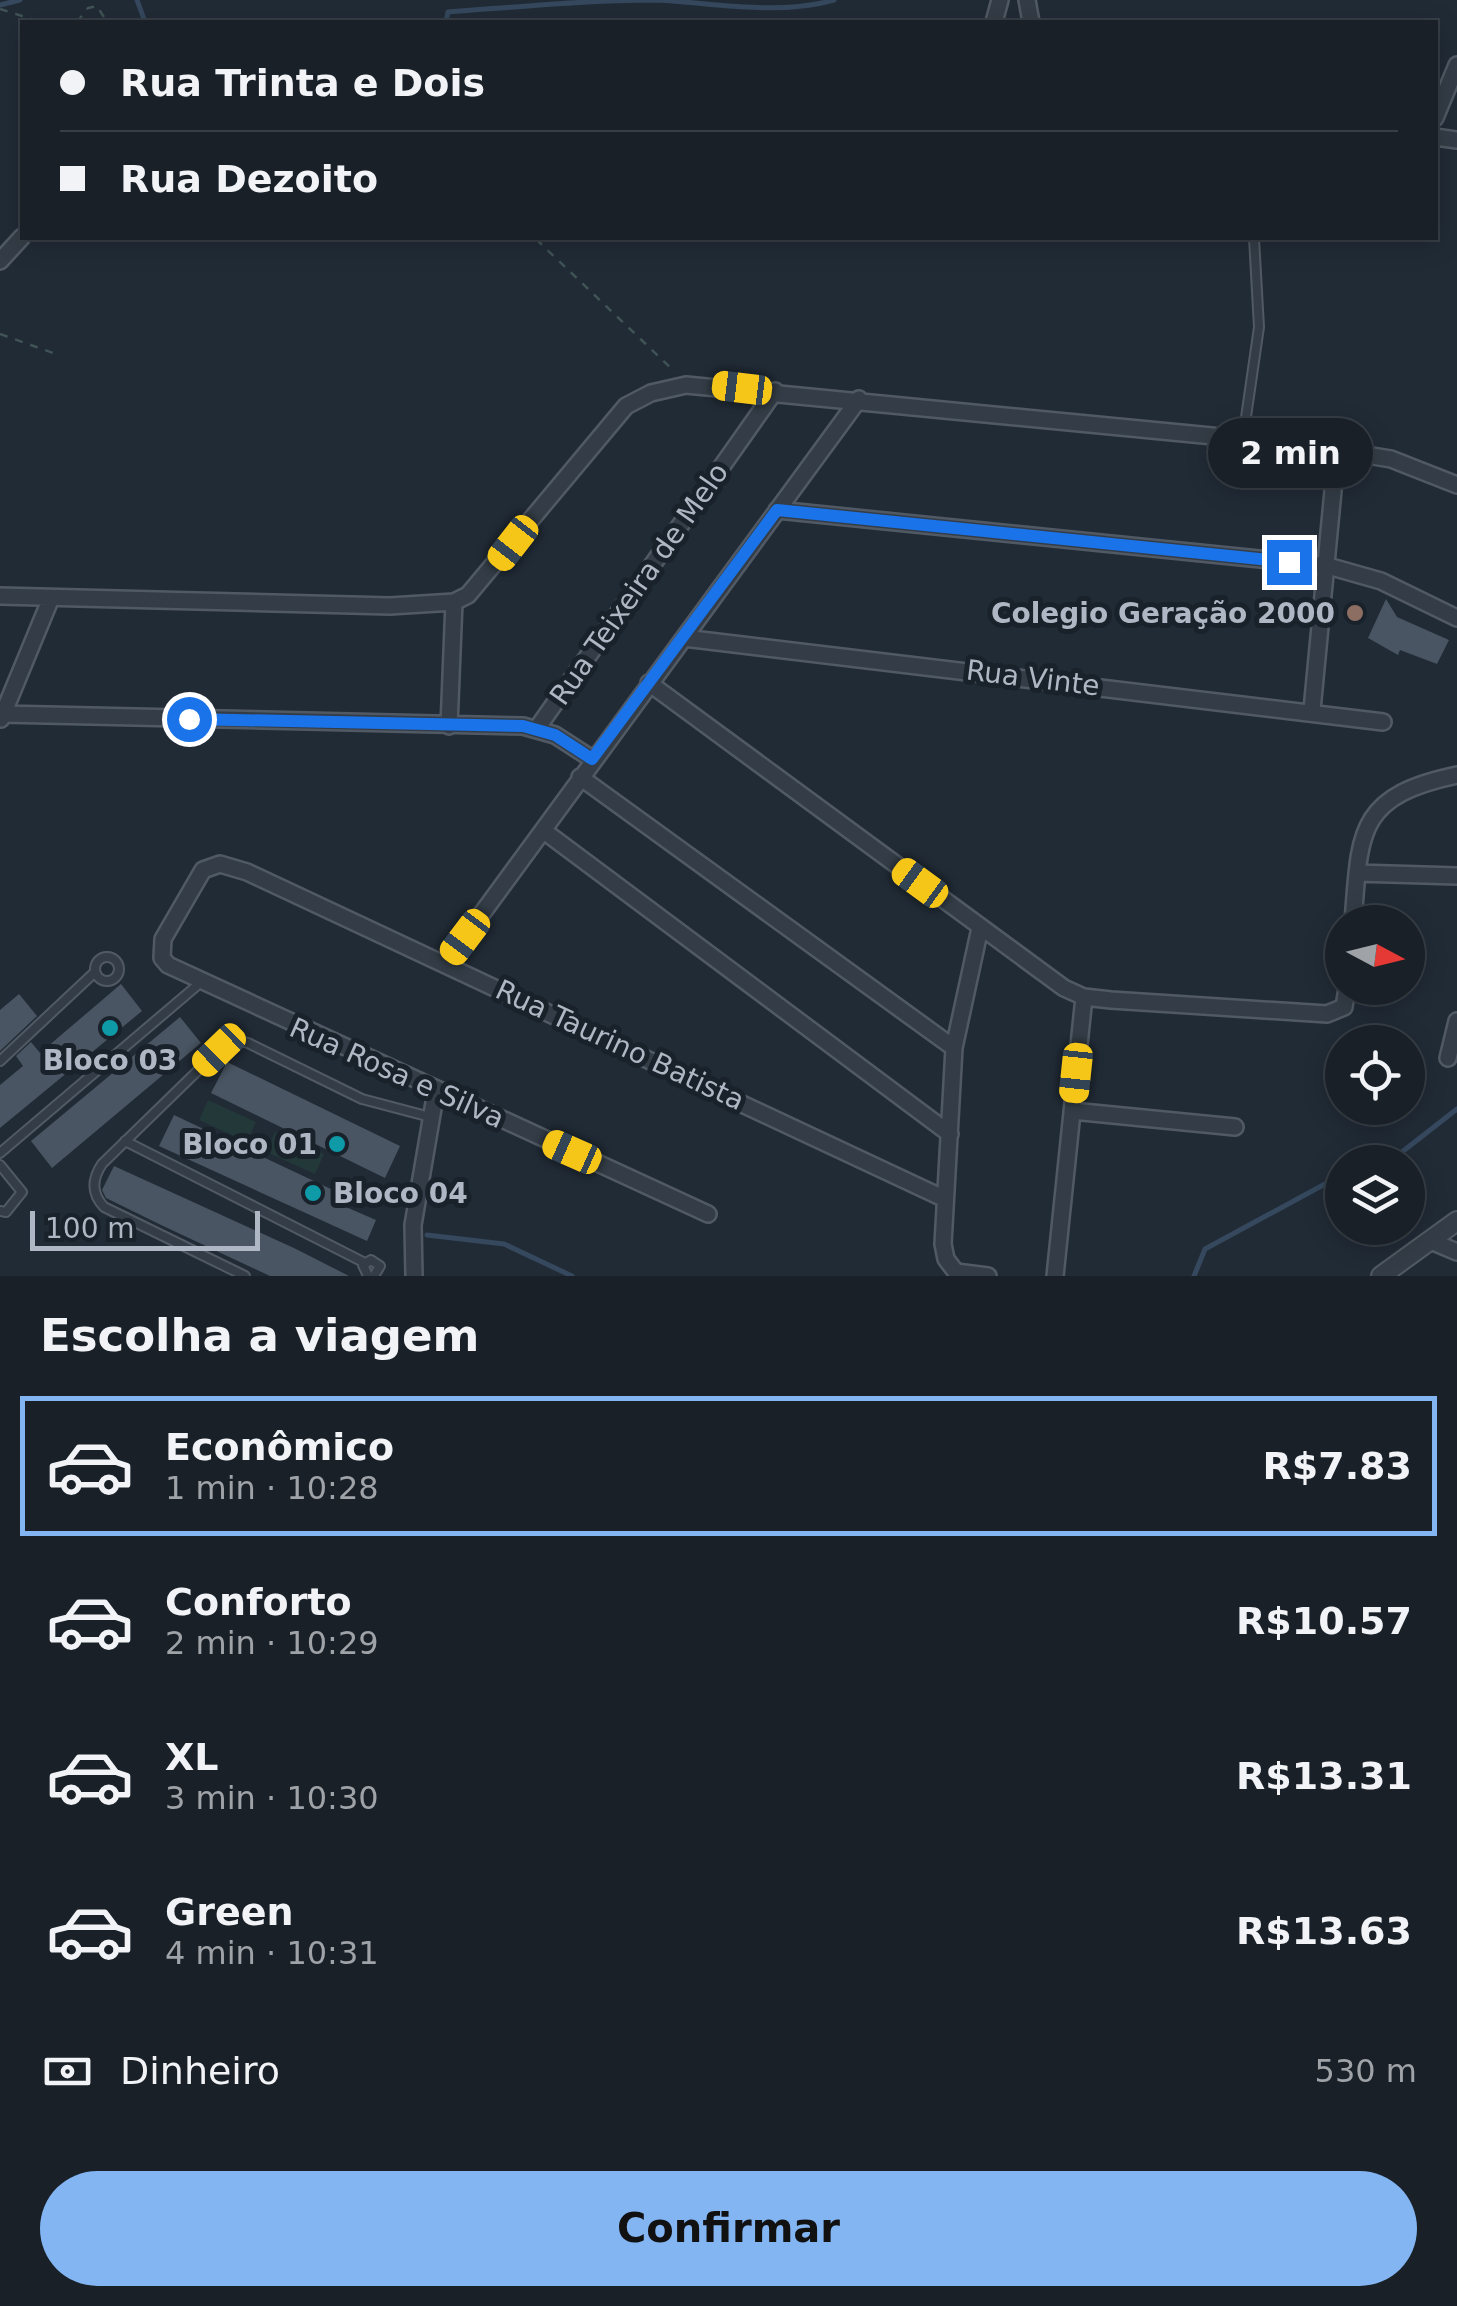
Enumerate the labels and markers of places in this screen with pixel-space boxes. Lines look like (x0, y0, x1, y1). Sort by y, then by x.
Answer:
place label: Colegio Geração 2000 (991, 597, 1335, 630)
marker: Colegio Geração 2000 (1344, 602, 1366, 624)
marker: Bloco 03 (99, 1017, 121, 1039)
place label: Bloco 03 (43, 1044, 177, 1077)
place label: Bloco 01 (182, 1128, 317, 1161)
marker: Bloco 01 (326, 1133, 348, 1155)
place label: Bloco 04 (333, 1177, 468, 1210)
marker: Bloco 04 (302, 1182, 324, 1204)

